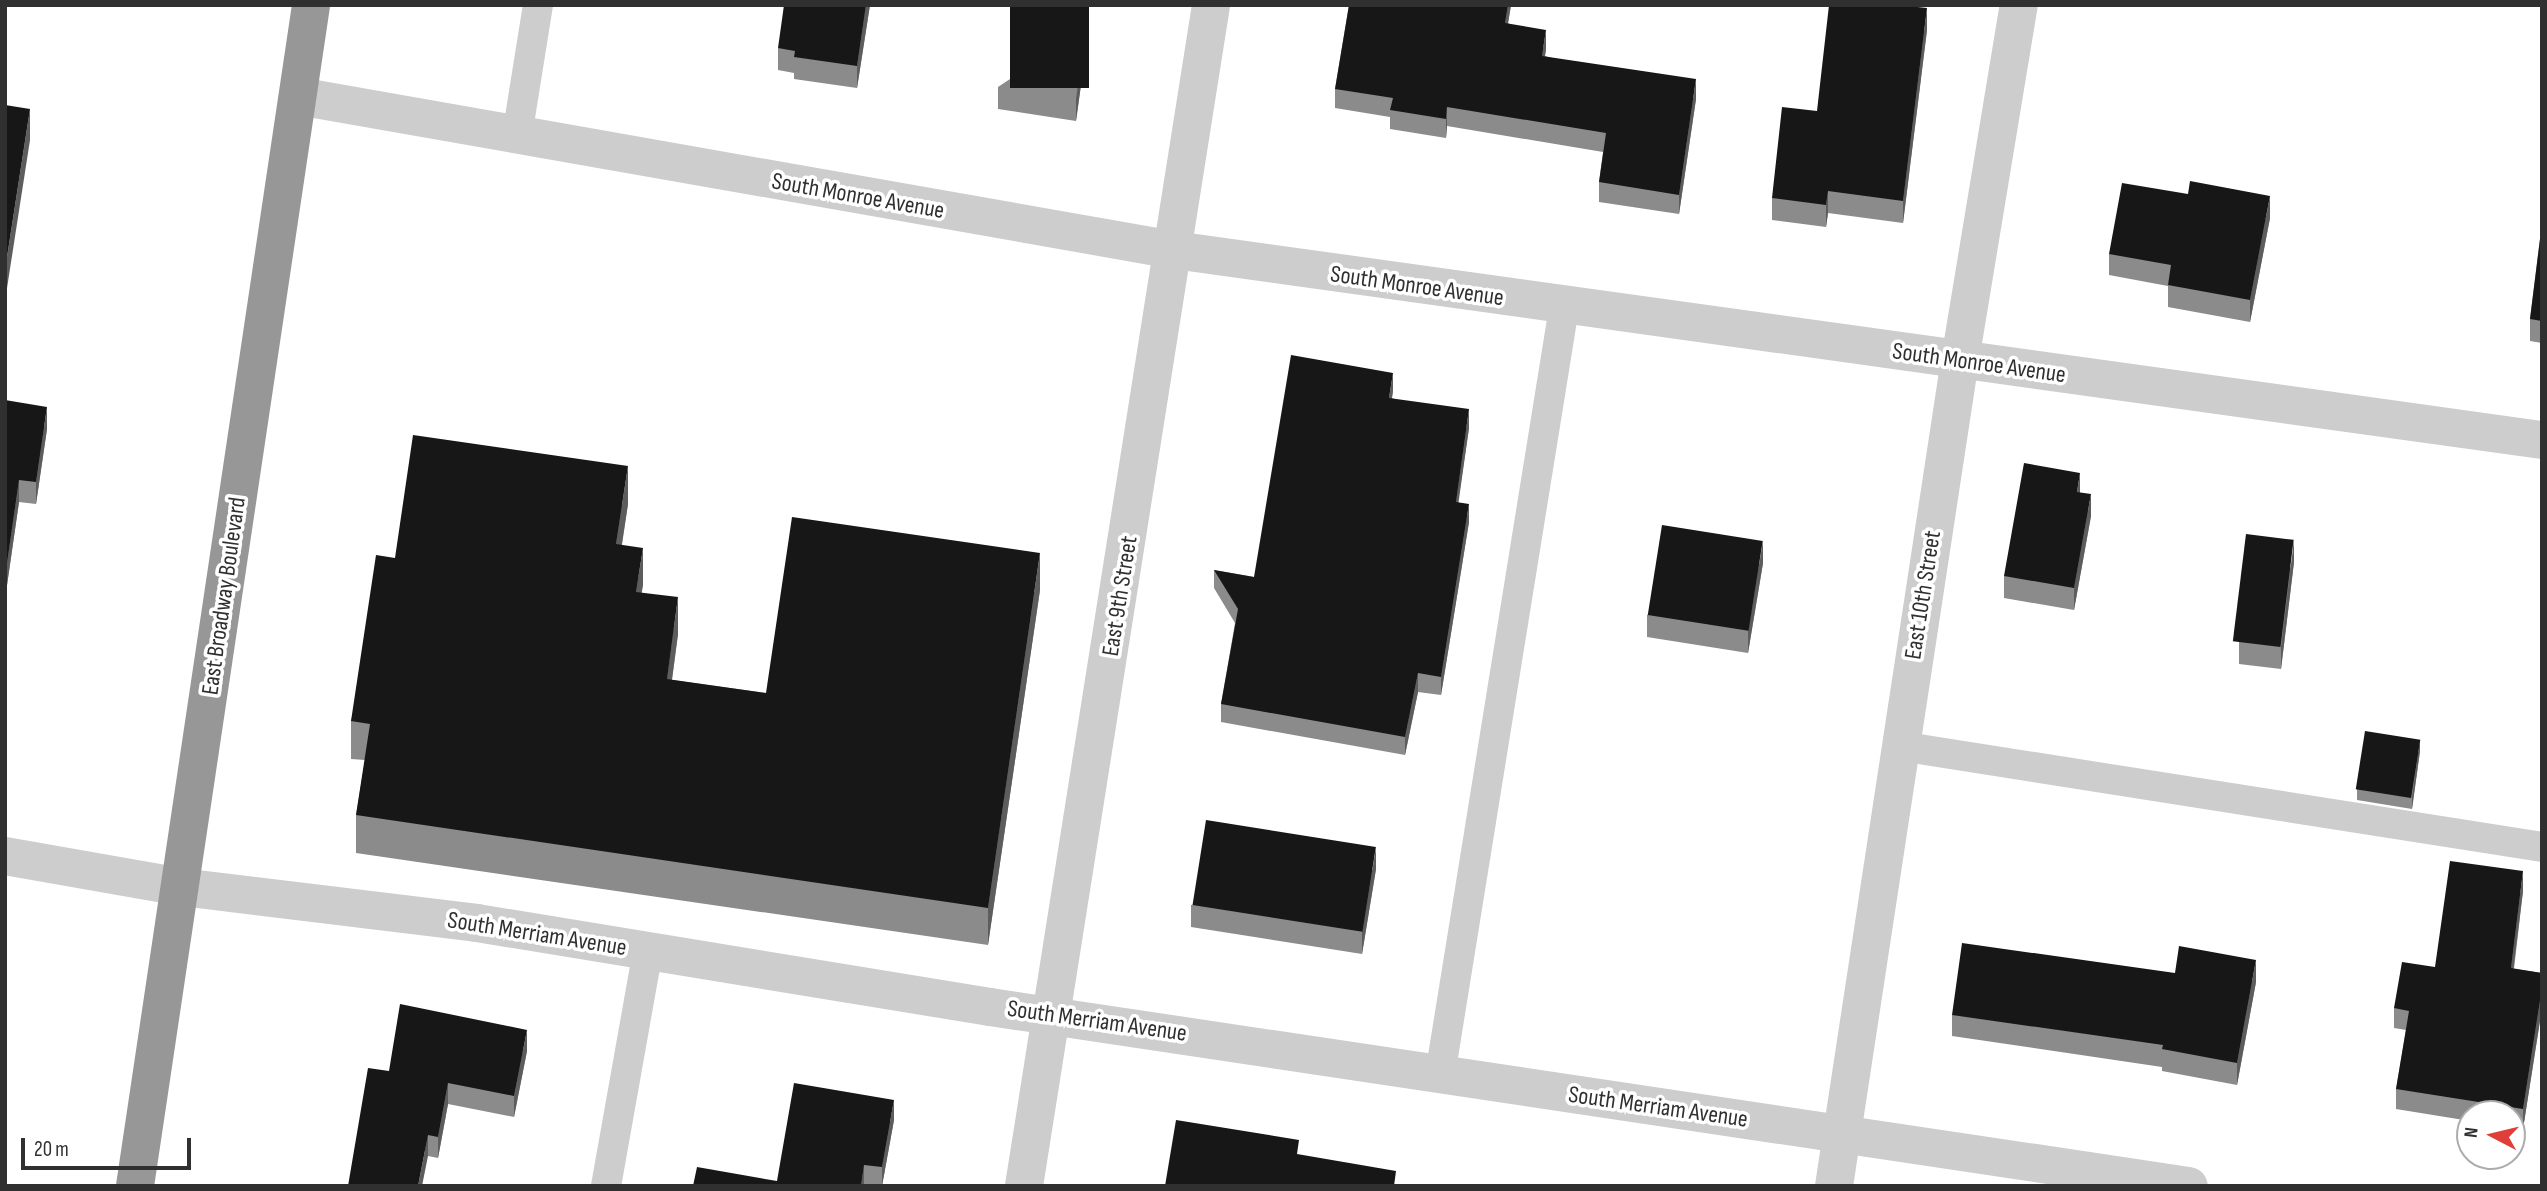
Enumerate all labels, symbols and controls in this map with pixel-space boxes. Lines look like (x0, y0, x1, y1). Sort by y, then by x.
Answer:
street label: South Monroe Avenue (769, 167, 947, 225)
street label: South Monroe Avenue (1328, 260, 1506, 312)
street label: South Monroe Avenue (1890, 337, 2068, 389)
street label: East Broadway Boulevard (196, 495, 252, 697)
street label: East 10th Street (1899, 529, 1947, 661)
street label: East 9th Street (1096, 534, 1144, 658)
street label: South Merriam Avenue (445, 906, 629, 962)
street label: South Merriam Avenue (1005, 994, 1189, 1048)
street label: South Merriam Avenue (1566, 1080, 1750, 1134)
north arrow (2456, 1100, 2526, 1170)
scale bar (24, 1124, 194, 1168)
text: N (2460, 1126, 2484, 1139)
text: 20 m (34, 1137, 69, 1162)

